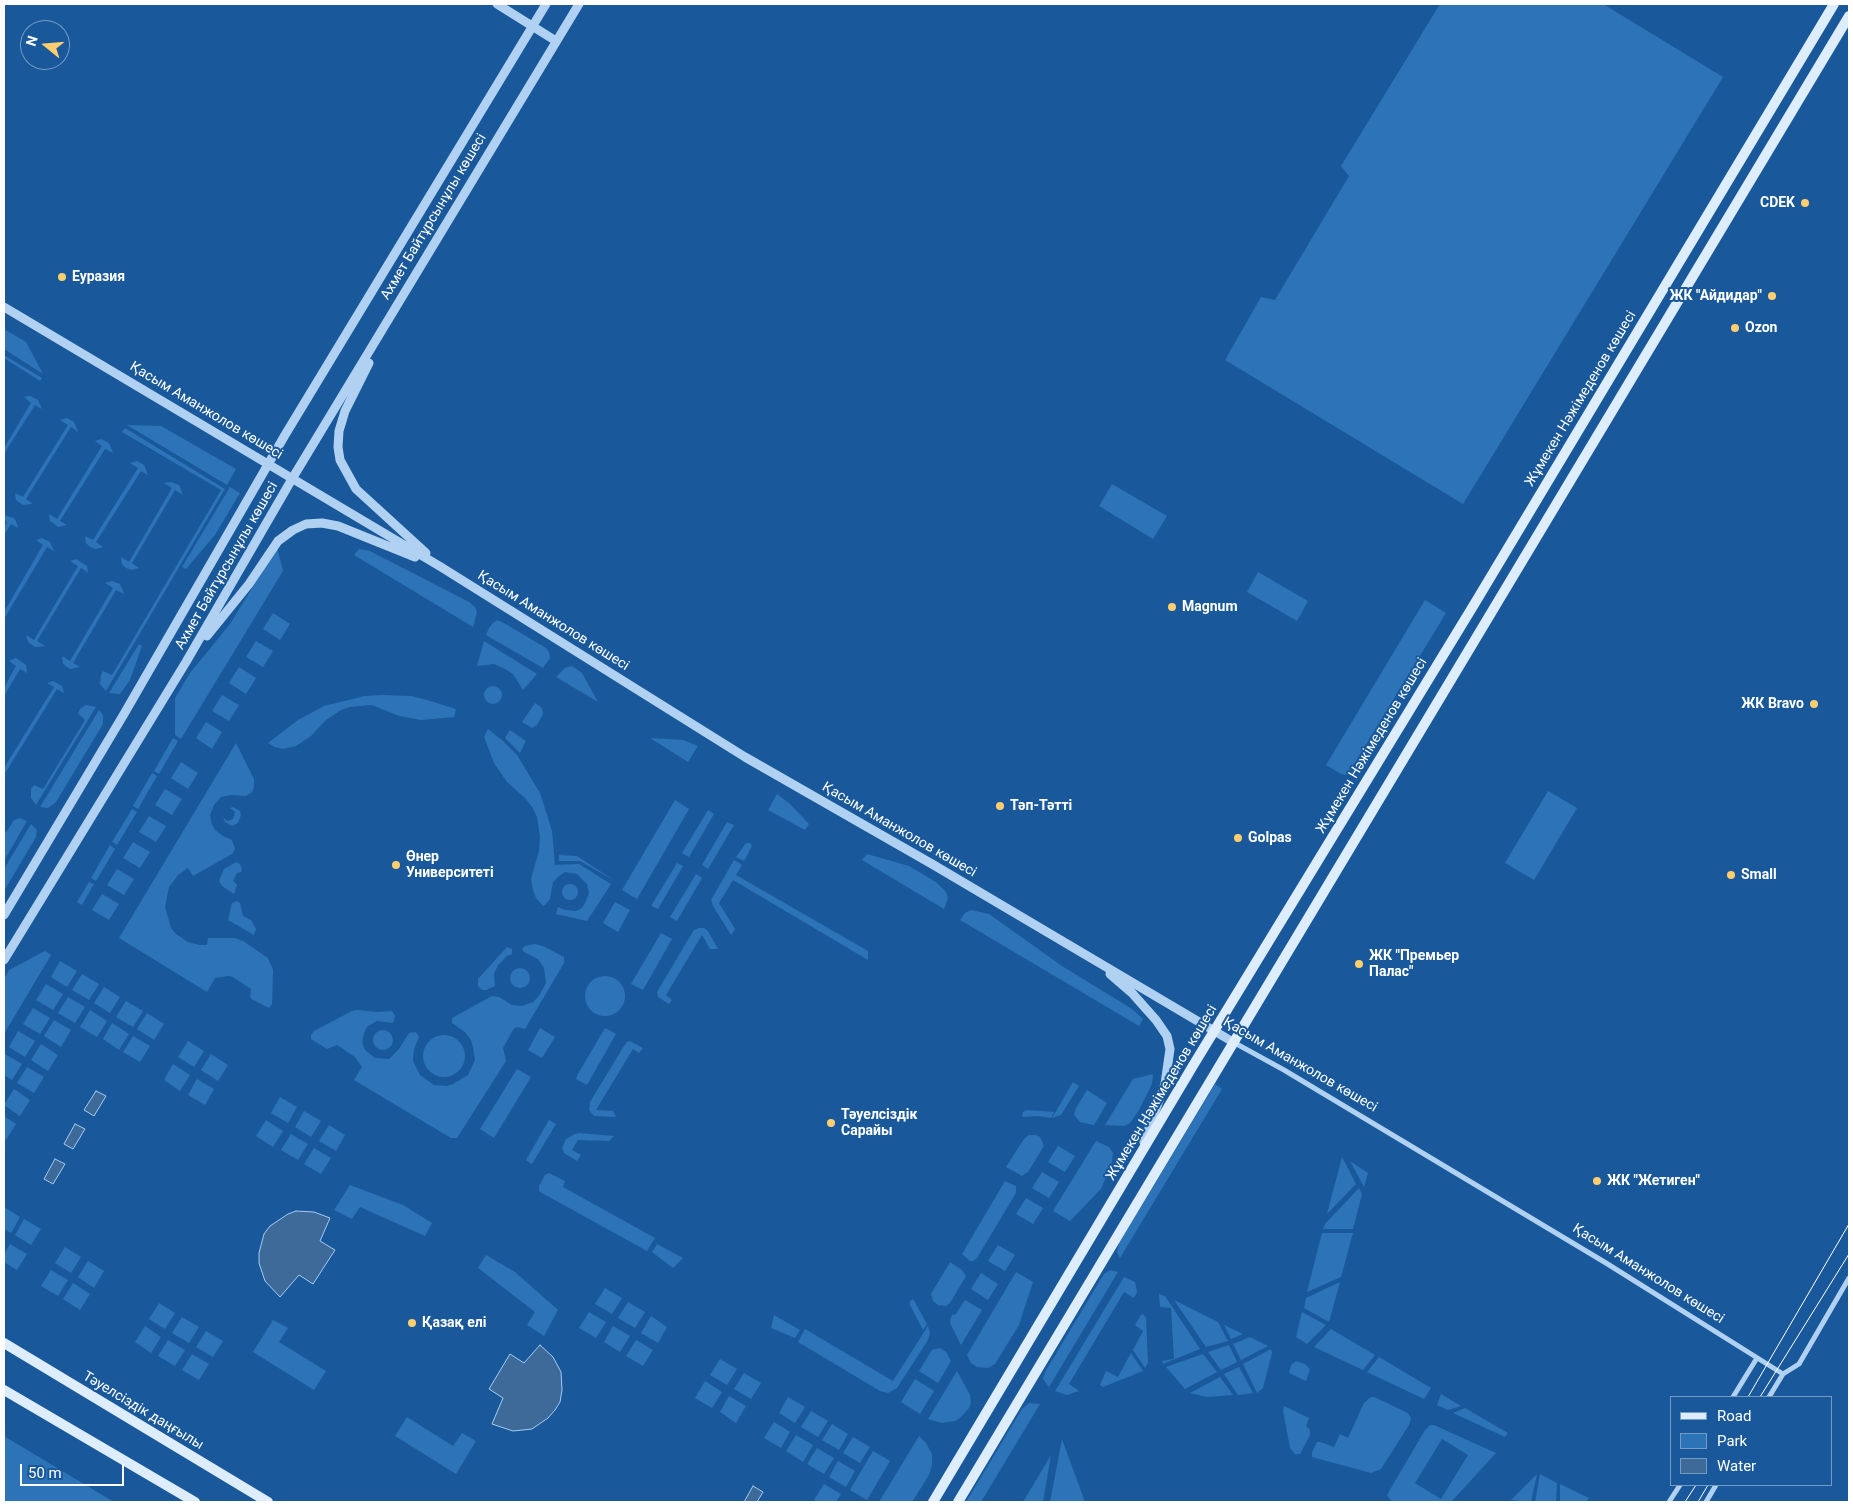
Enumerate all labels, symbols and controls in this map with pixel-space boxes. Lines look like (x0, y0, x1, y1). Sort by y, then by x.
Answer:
north arrow (20, 20, 70, 70)
text: N (23, 34, 41, 48)
street label: Ахмет Байтұрсынұлы көшесі (378, 131, 490, 303)
place label: CDEK (1760, 195, 1795, 211)
marker: CDEK (1799, 197, 1811, 209)
place label: Еуразия (72, 269, 125, 285)
marker: Еуразия (56, 271, 68, 283)
place label: ЖК "Айдидар" (1670, 288, 1762, 304)
marker: ЖК "Айдидар" (1766, 290, 1778, 302)
street label: Жұмекен Нәжімеденов көшесі (1522, 308, 1640, 490)
place label: Ozon (1745, 320, 1777, 336)
marker: Ozon (1729, 322, 1741, 334)
street label: Қасым Аманжолов көшесі (126, 359, 286, 463)
street label: Ахмет Байтұрсынұлы көшесі (172, 479, 282, 653)
street label: Қасым Аманжолов көшесі (474, 567, 632, 675)
place label: Magnum (1182, 599, 1238, 615)
marker: Magnum (1166, 601, 1178, 613)
street label: Жұмекен Нәжімеденов көшесі (1313, 655, 1431, 837)
place label: ЖК Bravo (1741, 696, 1804, 712)
marker: ЖК Bravo (1808, 698, 1820, 710)
street label: Қасым Аманжолов көшесі (819, 779, 979, 881)
place label: Тәп-Тәтті (1010, 798, 1072, 814)
marker: Тәп-Тәтті (994, 800, 1006, 812)
place label: Golpas (1248, 830, 1292, 846)
marker: Golpas (1232, 832, 1244, 844)
place label: Өнер Университеті (406, 849, 494, 882)
marker: Өнер Университеті (390, 859, 402, 871)
place label: Small (1741, 867, 1777, 883)
marker: Small (1725, 869, 1737, 881)
place label: ЖК "Премьер Палас" (1369, 948, 1459, 980)
marker: ЖК "Премьер Палас" (1353, 958, 1365, 970)
street label: Жұмекен Нәжімеденов көшесі (1103, 1002, 1221, 1184)
street label: Қасым Аманжолов көшесі (1220, 1014, 1380, 1116)
place label: Тәуелсіздік Сарайы (841, 1107, 917, 1140)
marker: Тәуелсіздік Сарайы (825, 1117, 837, 1129)
place label: ЖК "Жетиген" (1607, 1173, 1700, 1189)
marker: ЖК "Жетиген" (1591, 1175, 1603, 1187)
street label: Қасым Аманжолов көшесі (1569, 1220, 1727, 1328)
place label: Қазақ елі (422, 1315, 486, 1331)
marker: Қазақ елі (406, 1317, 418, 1329)
street label: Тәуелсіздік даңғылы (80, 1368, 206, 1454)
legend (1670, 1396, 1833, 1486)
text: Road (1717, 1407, 1751, 1425)
text: Park (1717, 1432, 1747, 1450)
scale bar (22, 1454, 126, 1486)
text: Water (1717, 1457, 1756, 1475)
text: 50 m (28, 1464, 62, 1482)

